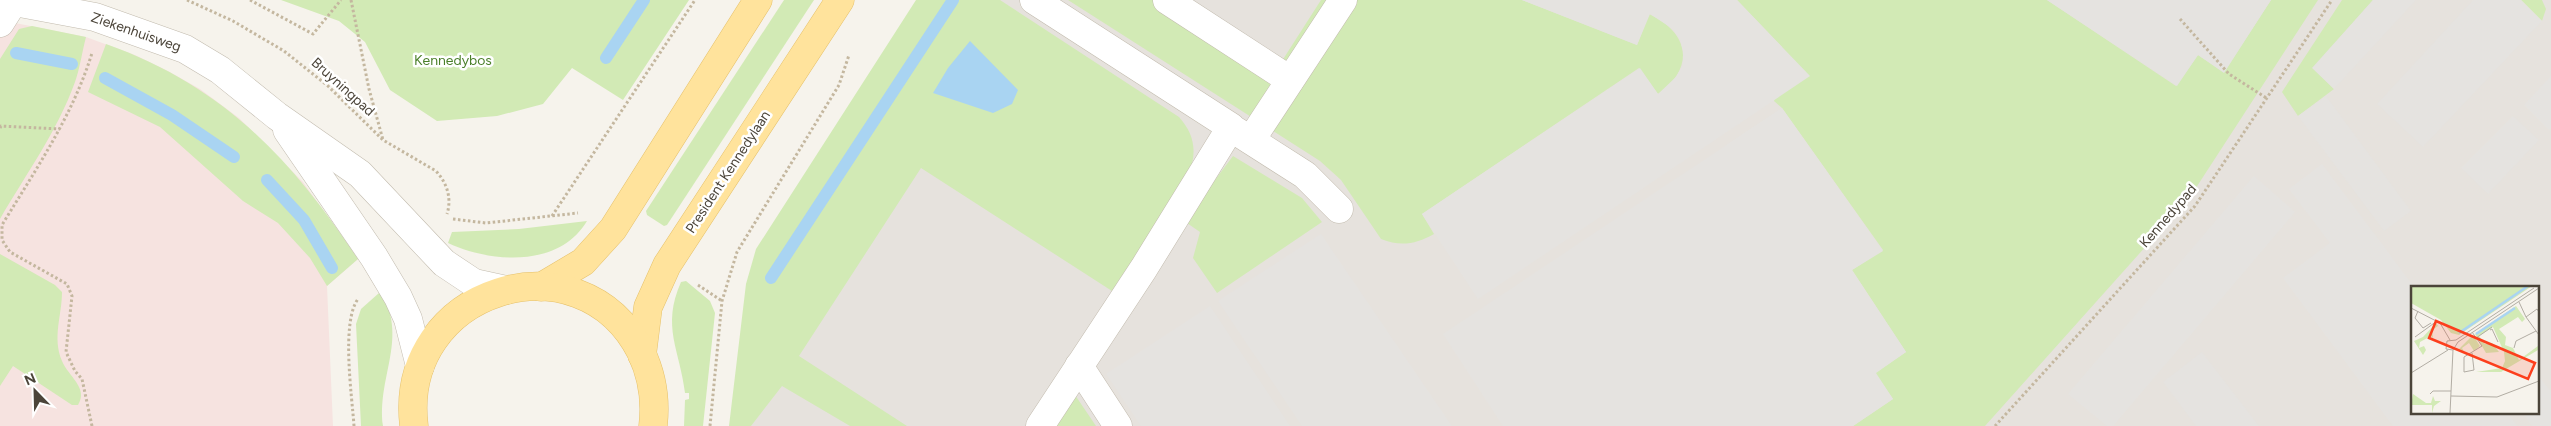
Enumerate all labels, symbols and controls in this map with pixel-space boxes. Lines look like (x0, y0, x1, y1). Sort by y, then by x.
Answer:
street label: Ziekenhuisweg (89, 9, 183, 55)
park label: Kennedybos (414, 52, 492, 69)
street label: Bruyningpad (308, 54, 378, 120)
street label: President Kennedylaan (682, 107, 774, 236)
street label: Kennedypad (2136, 181, 2200, 251)
inset map (2411, 286, 2538, 414)
north arrow (10, 366, 60, 416)
text: N (22, 370, 38, 389)

